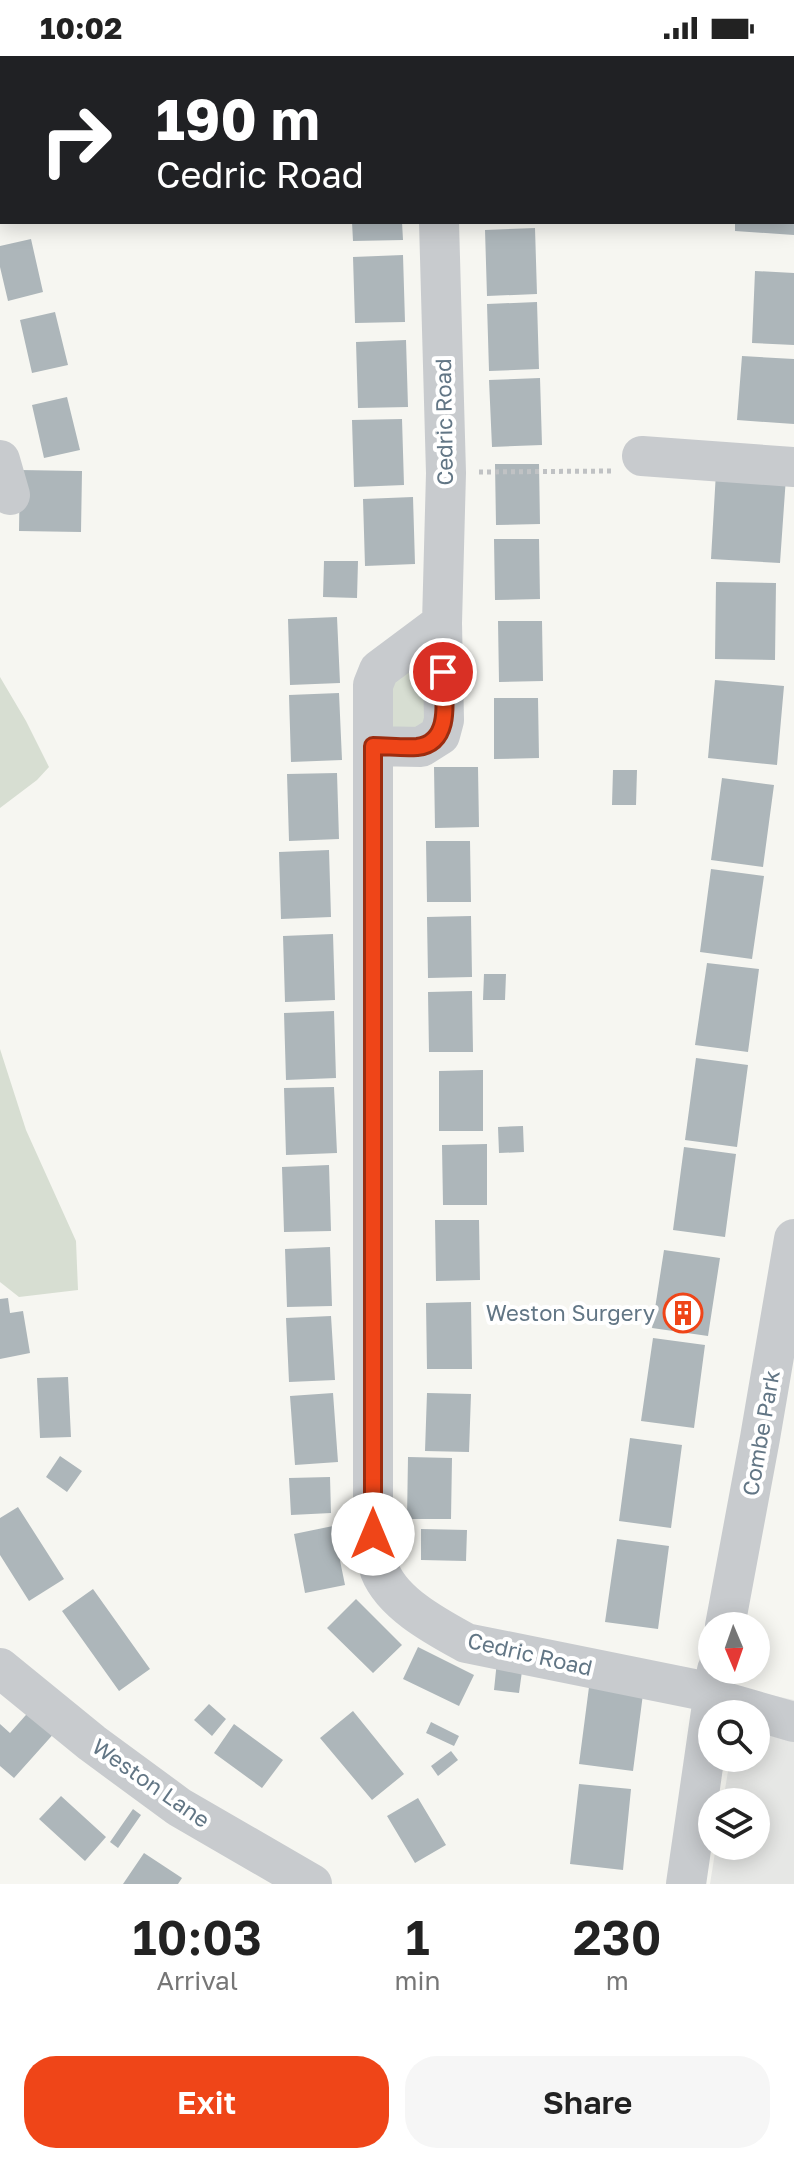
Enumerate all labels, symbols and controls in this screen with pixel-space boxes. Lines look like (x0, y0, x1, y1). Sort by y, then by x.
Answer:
text: 10:02 (40, 10, 122, 46)
text: 190 m (156, 85, 320, 152)
icon: right (24, 88, 128, 192)
text: Cedric Road (156, 153, 364, 196)
street label: Cedric Road (429, 358, 458, 486)
pin (409, 638, 477, 706)
icon: arrive (421, 650, 465, 694)
building icon: Weston Surgery (662, 1292, 704, 1334)
place label: Weston Surgery (486, 1299, 655, 1326)
street label: Combe Park (736, 1368, 785, 1498)
position arrow (331, 1492, 415, 1576)
north arrow (698, 1612, 770, 1684)
map controls (698, 1612, 770, 1860)
street label: Cedric Road (465, 1626, 595, 1681)
button: search (698, 1700, 770, 1772)
street label: Weston Lane (87, 1732, 215, 1833)
button: layers (698, 1788, 770, 1860)
text: 10:03 (133, 1908, 262, 1966)
text: 1 (405, 1908, 430, 1966)
text: 230 (573, 1908, 661, 1966)
text: Arrival (157, 1965, 238, 1996)
text: min (395, 1965, 440, 1996)
text: m (606, 1965, 629, 1996)
button: Exit (24, 2056, 389, 2148)
button: Share (405, 2056, 770, 2148)

